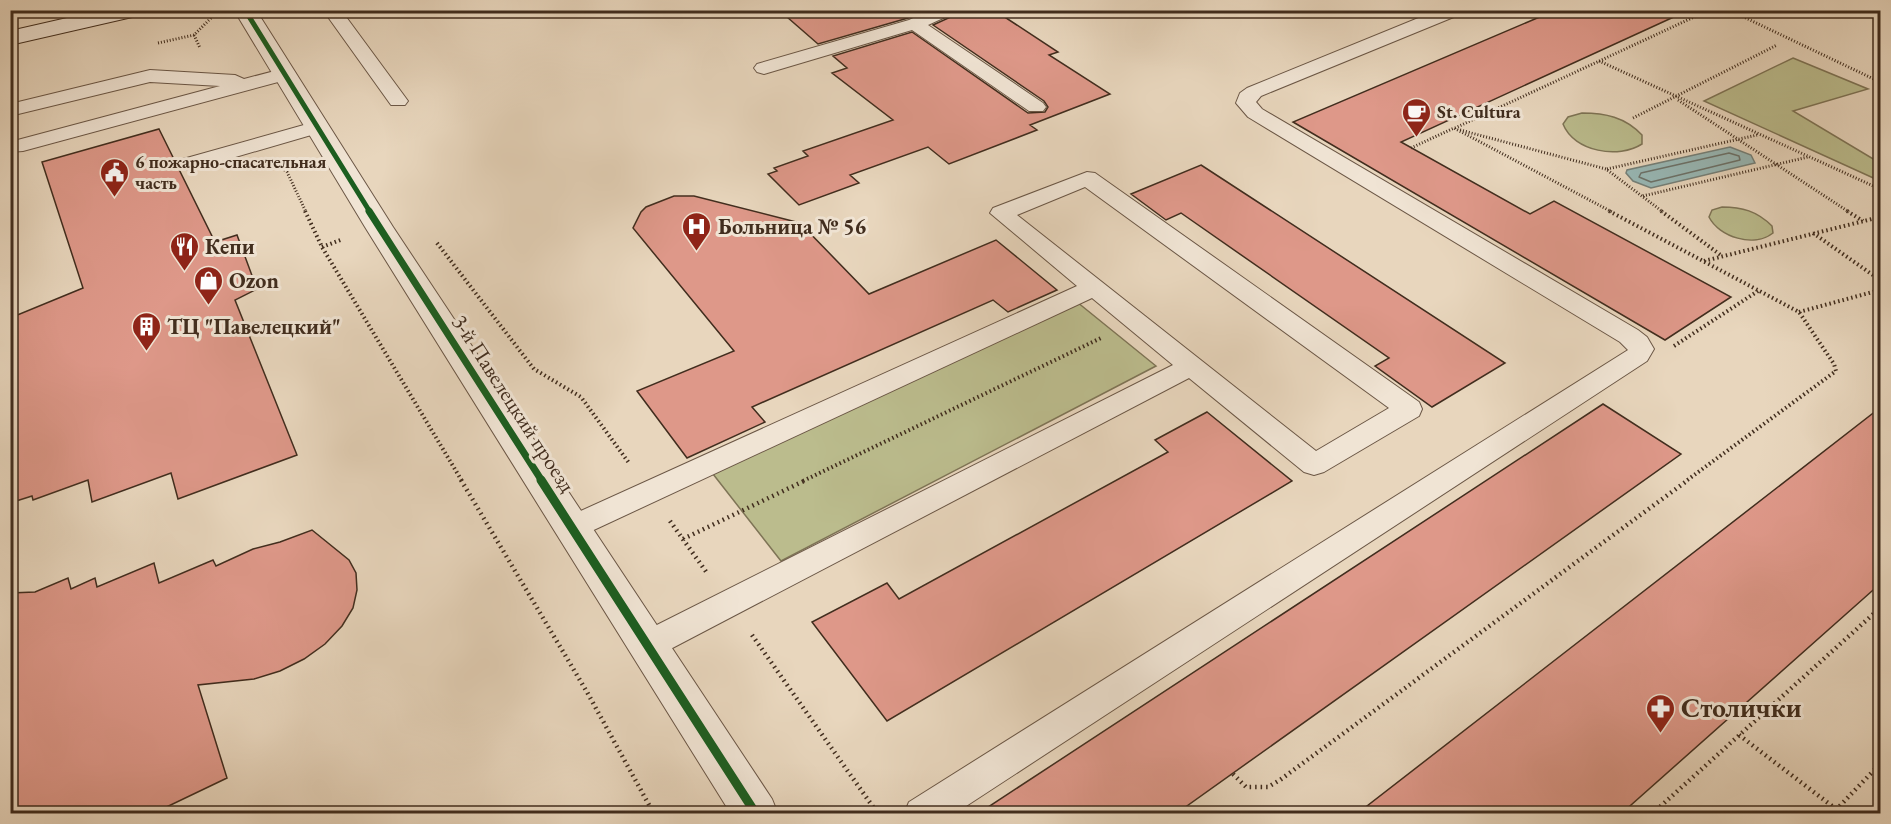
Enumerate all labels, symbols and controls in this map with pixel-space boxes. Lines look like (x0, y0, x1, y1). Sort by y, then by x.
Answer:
cafe icon: St. Cultura (1400, 96, 1432, 138)
place label: St. Cultura (1437, 100, 1521, 123)
place label: 6 пожарно-спасательная часть (135, 150, 327, 194)
public building icon: 6 пожарно-спасательная часть (98, 156, 130, 198)
hospital icon: Больница № 56 (681, 210, 713, 252)
place label: Больница № 56 (718, 212, 867, 241)
restaurant icon: Кепи (168, 230, 200, 272)
place label: Кепи (205, 232, 255, 261)
shop icon: Ozon (192, 264, 224, 306)
place label: Ozon (229, 266, 279, 295)
street label: 3-й Павелецкий проезд (445, 309, 582, 498)
building icon: ТЦ "Павелецкий" (130, 310, 162, 352)
place label: ТЦ "Павелецкий" (167, 312, 341, 341)
place label: Столички (1681, 690, 1802, 725)
pharmacy icon: Столички (1644, 692, 1676, 734)

